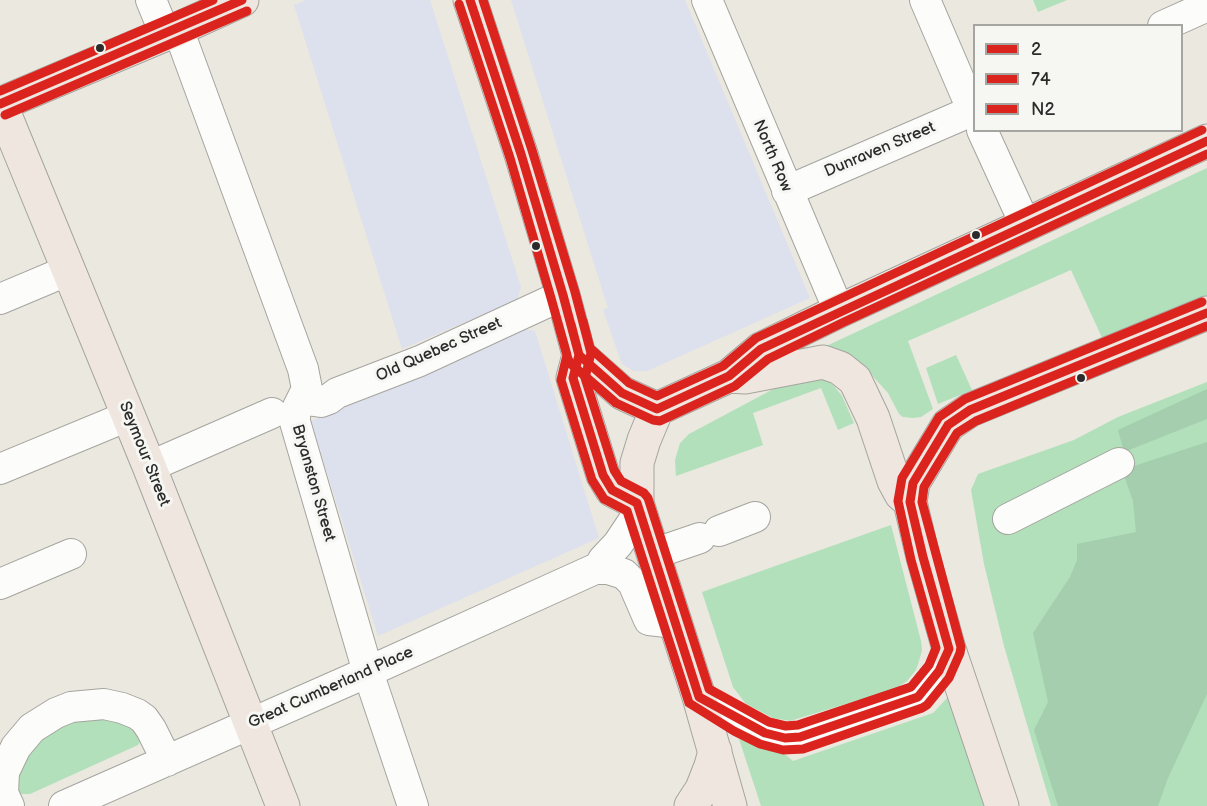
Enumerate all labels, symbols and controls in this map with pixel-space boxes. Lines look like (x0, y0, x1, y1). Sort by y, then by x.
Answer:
legend (973, 24, 1183, 132)
text: 2 (1031, 39, 1042, 60)
unlabelled marker (94, 42, 106, 54)
text: 74 (1031, 69, 1051, 90)
text: N2 (1031, 99, 1055, 120)
street label: North Row (748, 117, 796, 195)
street label: Dunraven Street (822, 118, 938, 182)
unlabelled marker (970, 229, 982, 241)
unlabelled marker (530, 240, 542, 252)
street label: Old Quebec Street (373, 314, 505, 386)
unlabelled marker (1075, 372, 1087, 384)
street label: Seymour Street (114, 399, 174, 509)
street label: Bryanston Street (287, 422, 339, 544)
street label: Great Cumberland Place (245, 643, 417, 733)

